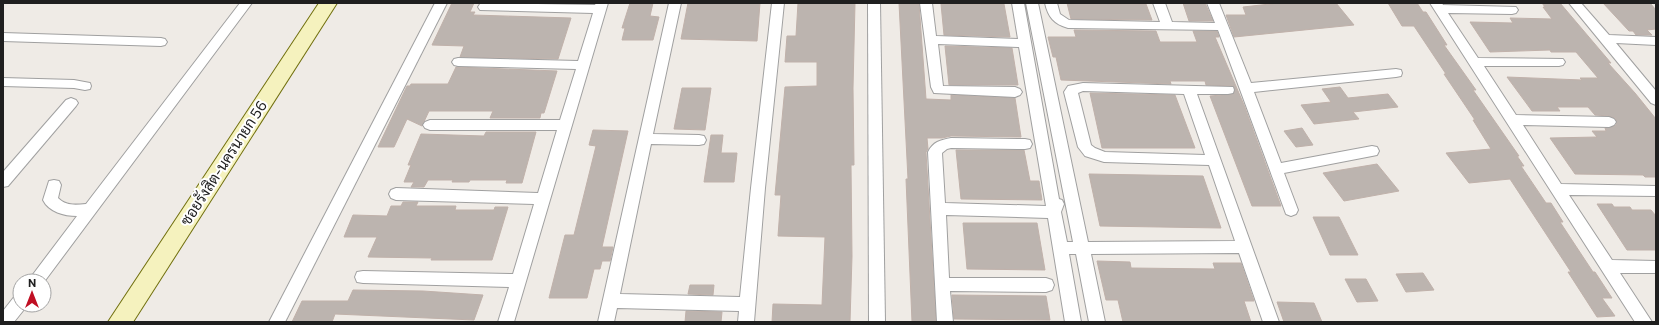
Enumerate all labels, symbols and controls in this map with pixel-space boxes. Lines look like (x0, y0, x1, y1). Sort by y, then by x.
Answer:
street label: ซอยรังสิต-นครนายก 56 (176, 97, 270, 228)
north arrow (12, 273, 52, 313)
text: N (28, 276, 36, 289)

